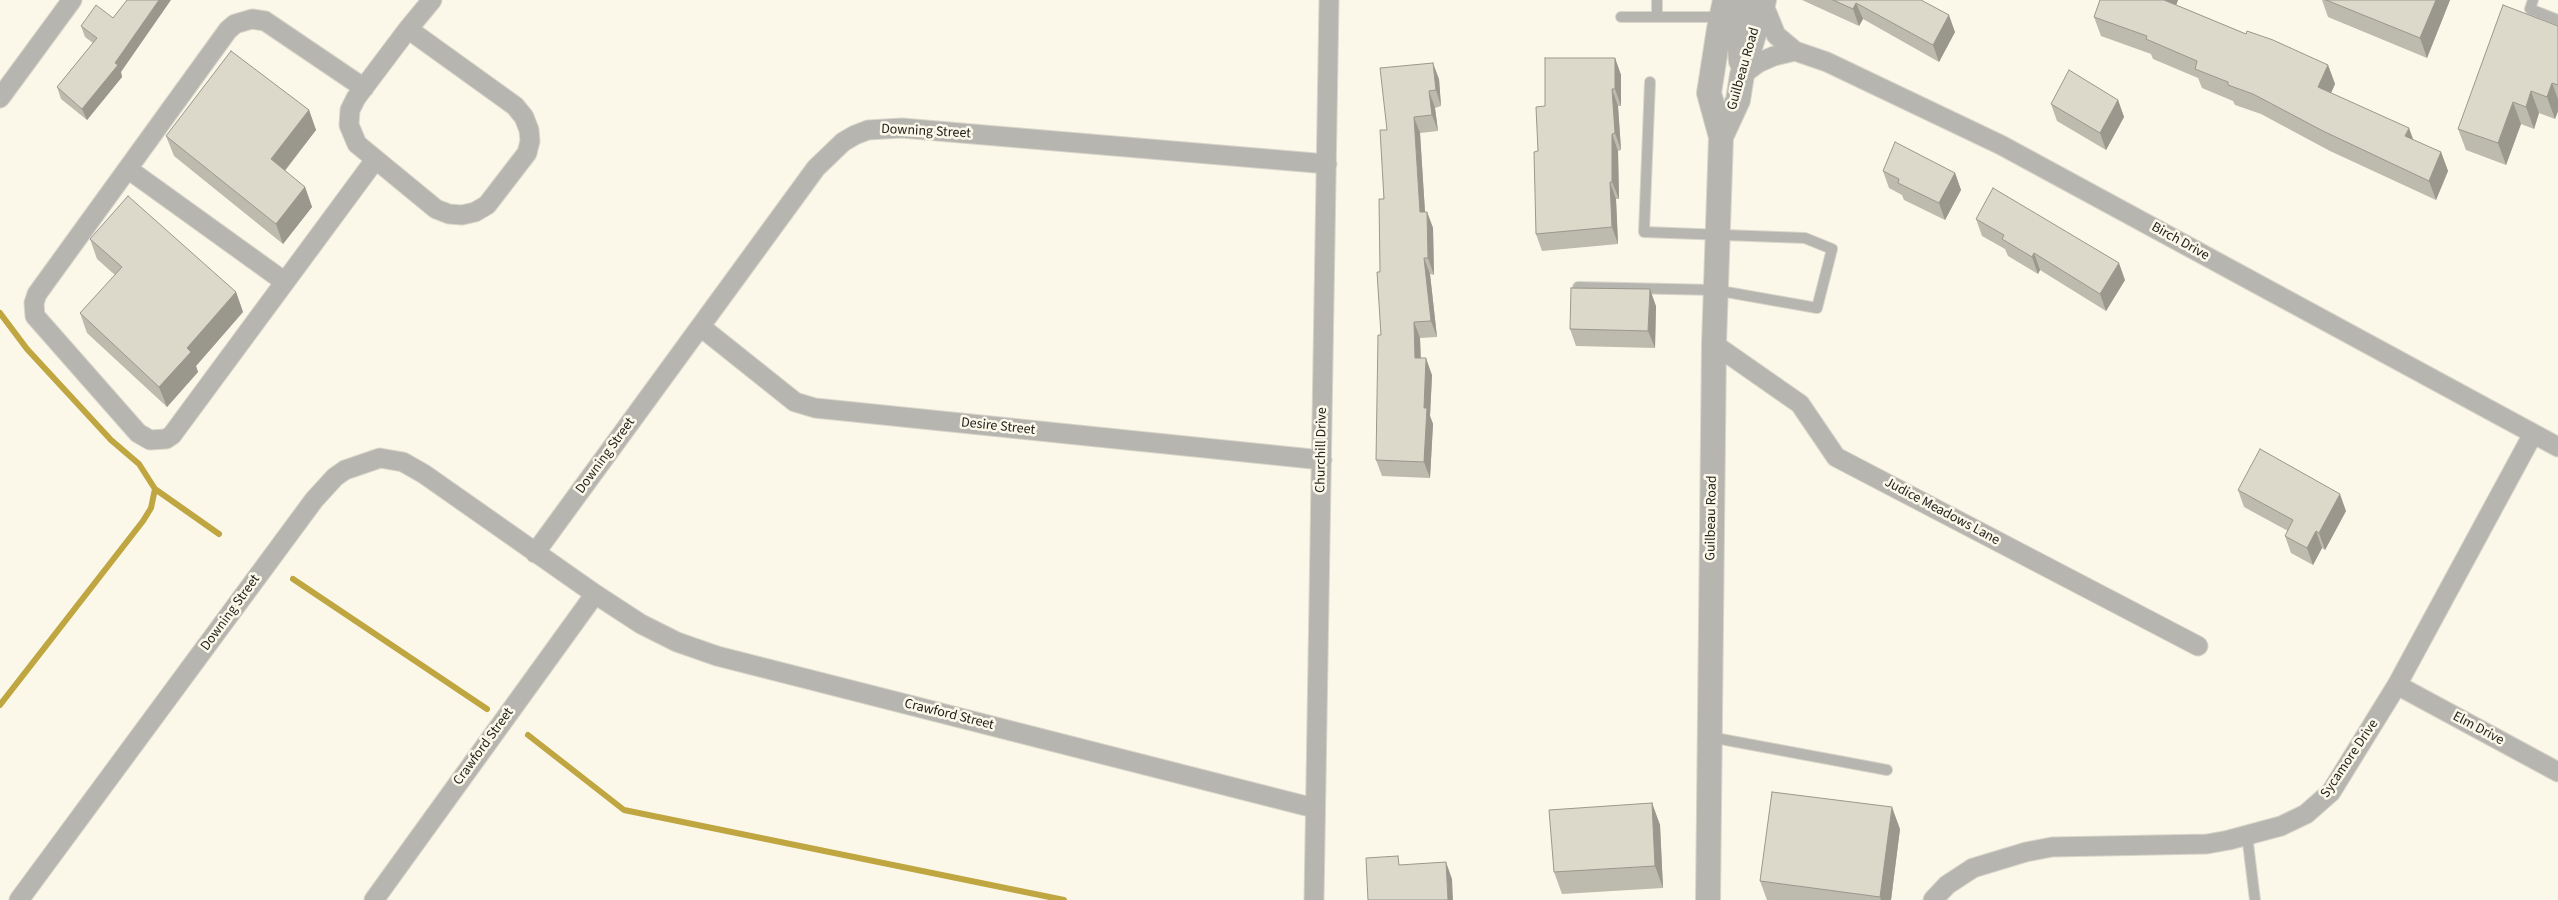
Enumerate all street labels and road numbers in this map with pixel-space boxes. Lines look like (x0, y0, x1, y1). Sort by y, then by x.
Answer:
street label: Guilbeau Road (1724, 26, 1764, 112)
street label: Downing Street (881, 121, 971, 143)
street label: Birch Drive (2148, 219, 2212, 265)
street label: Churchill Drive (1313, 407, 1331, 493)
street label: Downing Street (573, 415, 639, 497)
street label: Desire Street (960, 415, 1036, 439)
street label: Guilbeau Road (1703, 475, 1721, 561)
street label: Judice Meadows Lane (1882, 475, 2002, 549)
street label: Downing Street (198, 572, 264, 654)
street label: Crawford Street (903, 696, 995, 734)
street label: Crawford Street (450, 705, 518, 789)
street label: Elm Drive (2449, 709, 2507, 749)
street label: Sycamore Drive (2318, 716, 2382, 802)

